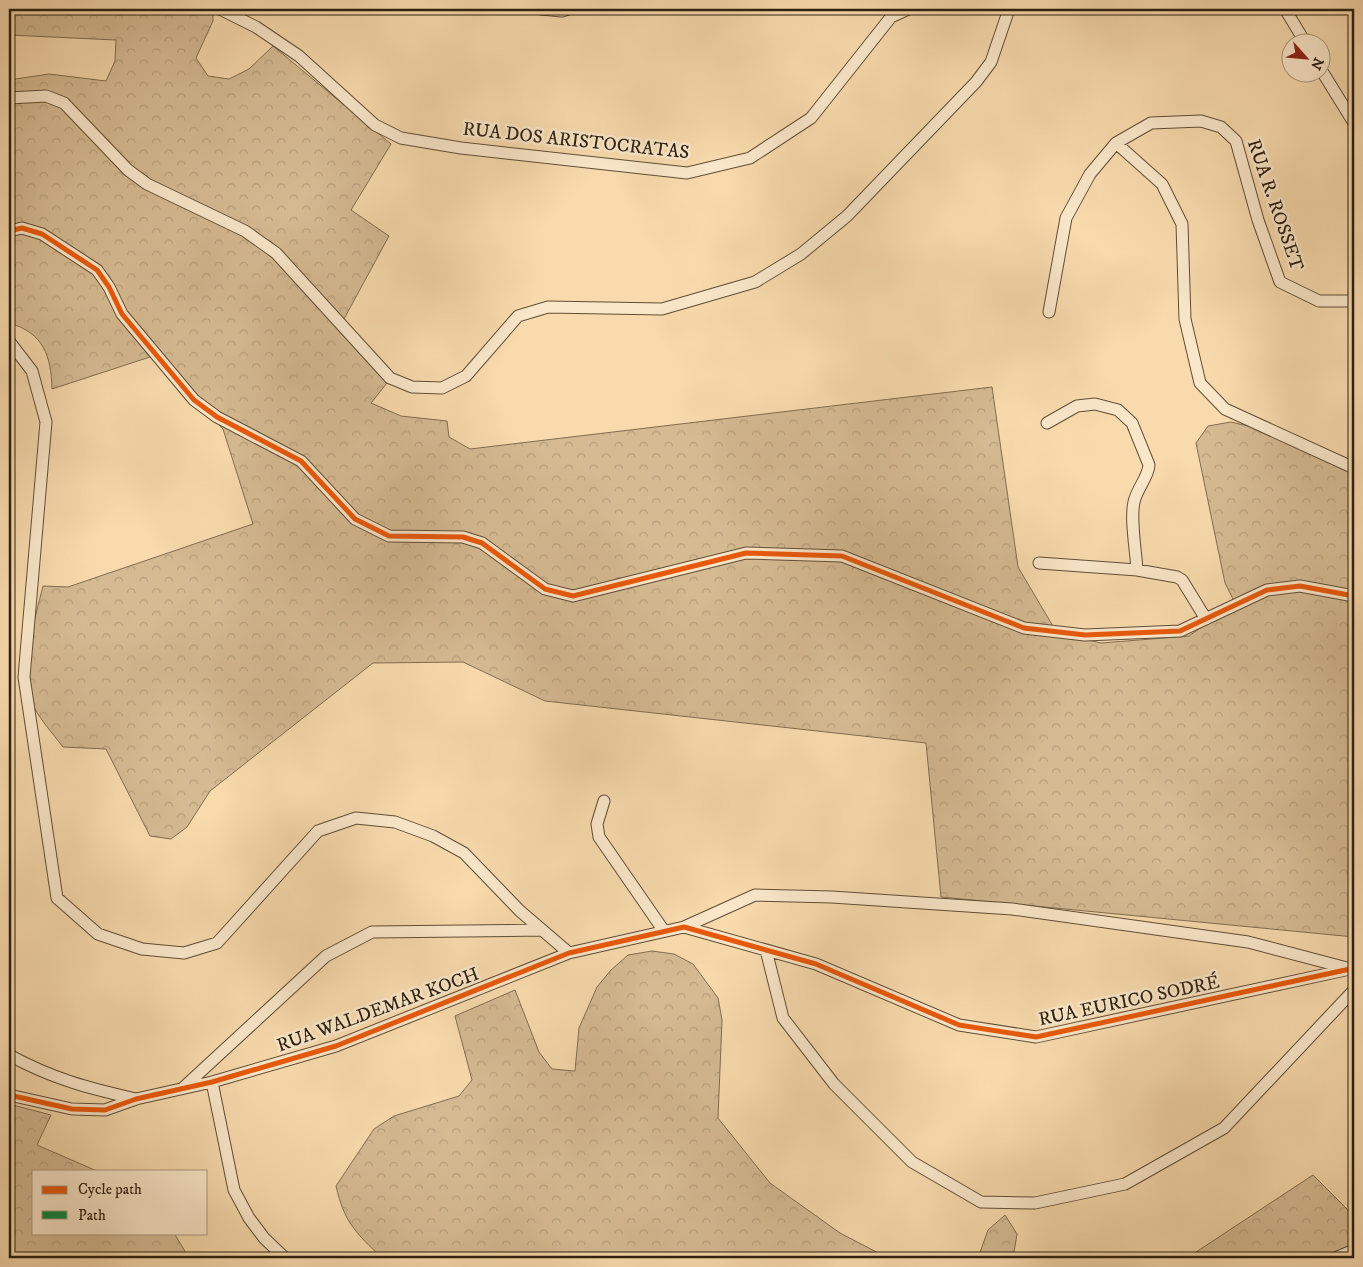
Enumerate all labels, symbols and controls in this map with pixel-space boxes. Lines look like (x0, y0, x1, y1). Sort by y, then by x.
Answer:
north arrow (1280, 32, 1330, 82)
text: N (1306, 54, 1327, 73)
street label: RUA DOS ARISTOCRATAS (462, 118, 690, 164)
street label: RUA R. ROSSET (1242, 136, 1308, 274)
street label: RUA WALDEMAR KOCH (274, 963, 482, 1057)
street label: RUA EURICO SODRÉ (1036, 970, 1222, 1031)
legend (32, 1170, 208, 1234)
text: Cycle path (78, 1180, 142, 1199)
text: Path (78, 1206, 106, 1225)

